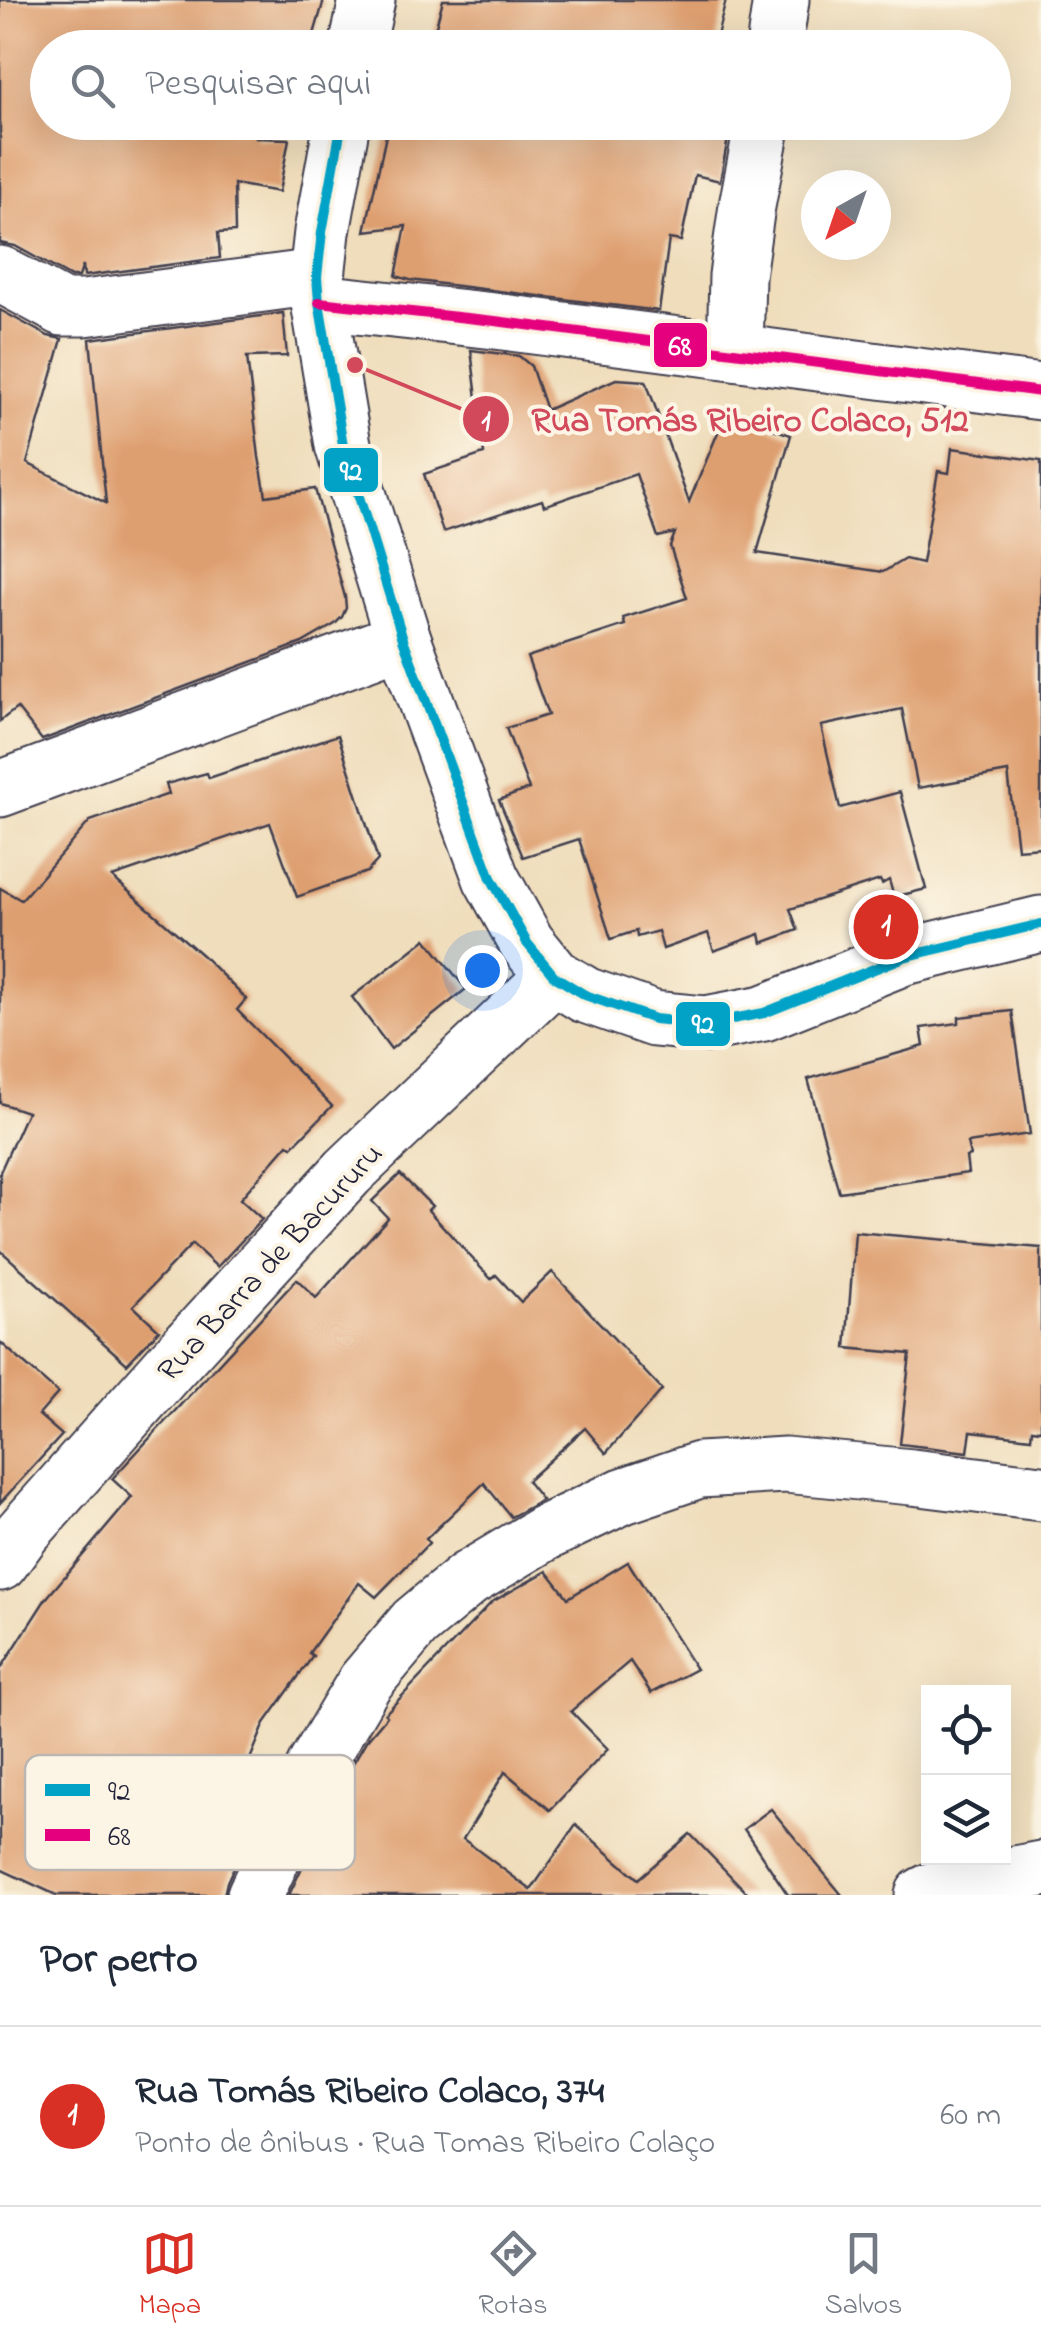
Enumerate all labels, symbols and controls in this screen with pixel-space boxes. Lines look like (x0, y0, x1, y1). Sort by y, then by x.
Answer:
search box (30, 30, 1011, 140)
text: Pesquisar aqui (145, 57, 371, 113)
icon: search (65, 58, 120, 113)
north arrow (801, 170, 891, 260)
line badge: 68 (652, 321, 709, 369)
text: 68 (669, 328, 692, 369)
callout: Rua Tomás Ribeiro Colaco, 512 (461, 387, 989, 452)
text: Rua Tomás Ribeiro Colaco, 512 (531, 397, 969, 448)
text: 1 (481, 401, 491, 445)
line badge: 92 (322, 446, 380, 494)
text: 92 (339, 453, 362, 494)
pin: 1 (854, 890, 918, 964)
your location (457, 945, 508, 996)
line badge: 92 (674, 1000, 732, 1048)
text: 92 (691, 1006, 714, 1047)
street label: Rua Barra de Bacururu (148, 1133, 395, 1394)
map controls (921, 1685, 1011, 1865)
button: locate (921, 1685, 1011, 1775)
legend (25, 1755, 355, 1870)
text: 92 (108, 1773, 130, 1814)
button: layers (921, 1775, 1011, 1865)
text: 68 (108, 1818, 131, 1859)
text: Por perto (40, 1930, 198, 1991)
text: Rua Tomás Ribeiro Colaco, 374 (135, 2065, 604, 2121)
text: 1 (67, 2093, 78, 2140)
text: 60 m (940, 2093, 1001, 2140)
text: Ponto de ônibus · Rua Tomas Ribeiro Colaço (135, 2121, 715, 2168)
tab: Mapa (139, 2226, 201, 2327)
tab: Rotas (479, 2226, 547, 2327)
tab: Salvos (825, 2226, 902, 2327)

